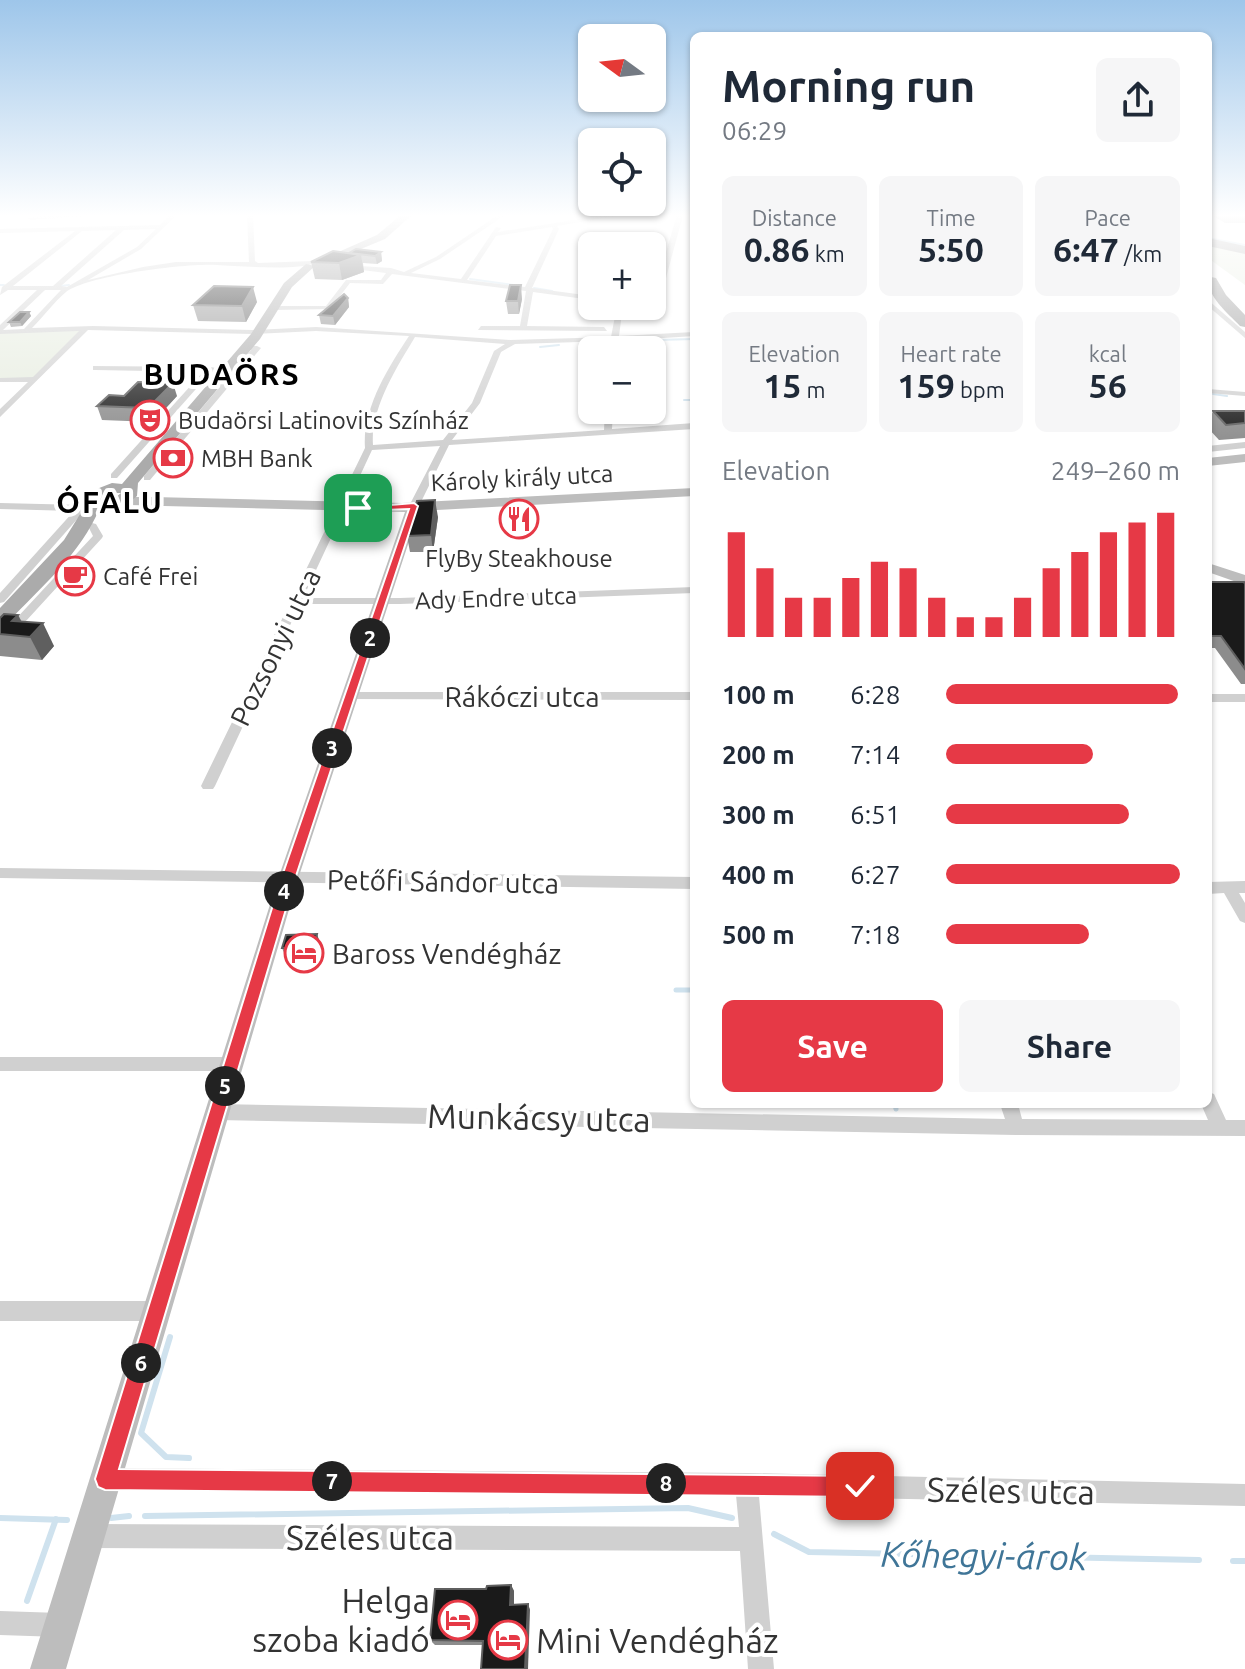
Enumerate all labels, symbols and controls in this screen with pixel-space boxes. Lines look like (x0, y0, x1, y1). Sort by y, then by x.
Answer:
north arrow (578, 24, 666, 112)
map controls (578, 24, 666, 424)
button: share (1096, 58, 1180, 142)
text: Morning run (722, 61, 975, 110)
text: 06:29 (722, 116, 787, 145)
button: locate (578, 128, 666, 216)
text: Distance (752, 205, 837, 230)
text: Time (926, 205, 976, 230)
text: Pace (1084, 205, 1131, 230)
text: 0.86 (744, 230, 810, 268)
text: 5:50 (918, 230, 984, 268)
text: 6:47 (1053, 230, 1119, 268)
button: + (578, 232, 666, 320)
text: km (810, 241, 845, 266)
text: /km (1119, 241, 1162, 266)
button: − (578, 336, 666, 424)
text: Elevation (748, 341, 840, 366)
text: Heart rate (900, 341, 1002, 366)
text: kcal (1089, 341, 1127, 366)
district label: BUDAÖRS (144, 357, 300, 391)
text: 15 (763, 366, 801, 404)
text: 159 (897, 366, 955, 404)
text: 56 (1088, 366, 1127, 404)
text: m (801, 377, 826, 402)
text: bpm (955, 377, 1005, 402)
theatre icon: Budaörsi Latinovits Színház (129, 399, 171, 441)
place label: Budaörsi Latinovits Színház (178, 407, 469, 434)
bank icon: MBH Bank (152, 437, 194, 479)
place label: MBH Bank (201, 445, 313, 472)
text: Elevation (722, 456, 830, 485)
text: 249–260 m (1051, 456, 1180, 485)
street label: Károly király utca (430, 460, 614, 496)
pin (324, 474, 392, 542)
district label: ÓFALU (56, 484, 164, 519)
icon: arrive (336, 486, 380, 530)
restaurant icon: FlyBy Steakhouse (498, 498, 540, 540)
place label: FlyBy Steakhouse (425, 545, 613, 572)
cafe icon: Café Frei (54, 555, 96, 597)
place label: Café Frei (103, 563, 198, 590)
street label: Pozsonyi utca (224, 563, 326, 731)
street label: Ady Endre utca (414, 582, 578, 614)
pin: 2 (350, 618, 390, 658)
text: 2 (364, 625, 376, 650)
text: 100 m (722, 680, 795, 709)
text: 6:28 (850, 680, 900, 709)
street label: Rákóczi utca (444, 681, 600, 712)
pin: 3 (312, 728, 352, 768)
text: 3 (326, 735, 338, 760)
text: 200 m (722, 740, 795, 769)
text: 7:14 (850, 740, 900, 769)
text: 300 m (722, 800, 795, 829)
text: 6:51 (850, 800, 900, 829)
text: 400 m (722, 860, 795, 889)
text: 6:27 (850, 860, 900, 889)
street label: Petőfi Sándor utca (327, 863, 559, 899)
pin: 4 (264, 871, 304, 911)
text: 4 (278, 878, 290, 903)
text: 500 m (722, 920, 795, 949)
text: 7:18 (850, 920, 900, 949)
hotel icon: Baross Vendégház (283, 932, 325, 974)
place label: Baross Vendégház (332, 938, 561, 969)
button: Save (722, 1000, 943, 1092)
button: Share (959, 1000, 1180, 1092)
pin: 5 (205, 1066, 245, 1106)
text: 5 (219, 1073, 231, 1098)
street label: Munkácsy utca (427, 1096, 651, 1138)
pin: 6 (121, 1343, 161, 1383)
text: 6 (135, 1350, 147, 1375)
pin (826, 1452, 894, 1520)
pin: 7 (312, 1461, 352, 1501)
pin: 8 (646, 1463, 686, 1503)
icon: check (838, 1464, 882, 1508)
text: 7 (326, 1468, 338, 1493)
text: 8 (660, 1470, 672, 1495)
street label: Széles utca (927, 1470, 1095, 1510)
street label: Széles utca (286, 1518, 454, 1556)
water label: Kőhegyi-árok (880, 1533, 1088, 1577)
place label: Helga szoba kiadó (252, 1581, 430, 1658)
hotel icon: Helga szoba kiadó (437, 1599, 479, 1641)
hotel icon: Mini Vendégház (487, 1619, 529, 1661)
place label: Mini Vendégház (536, 1621, 779, 1659)

